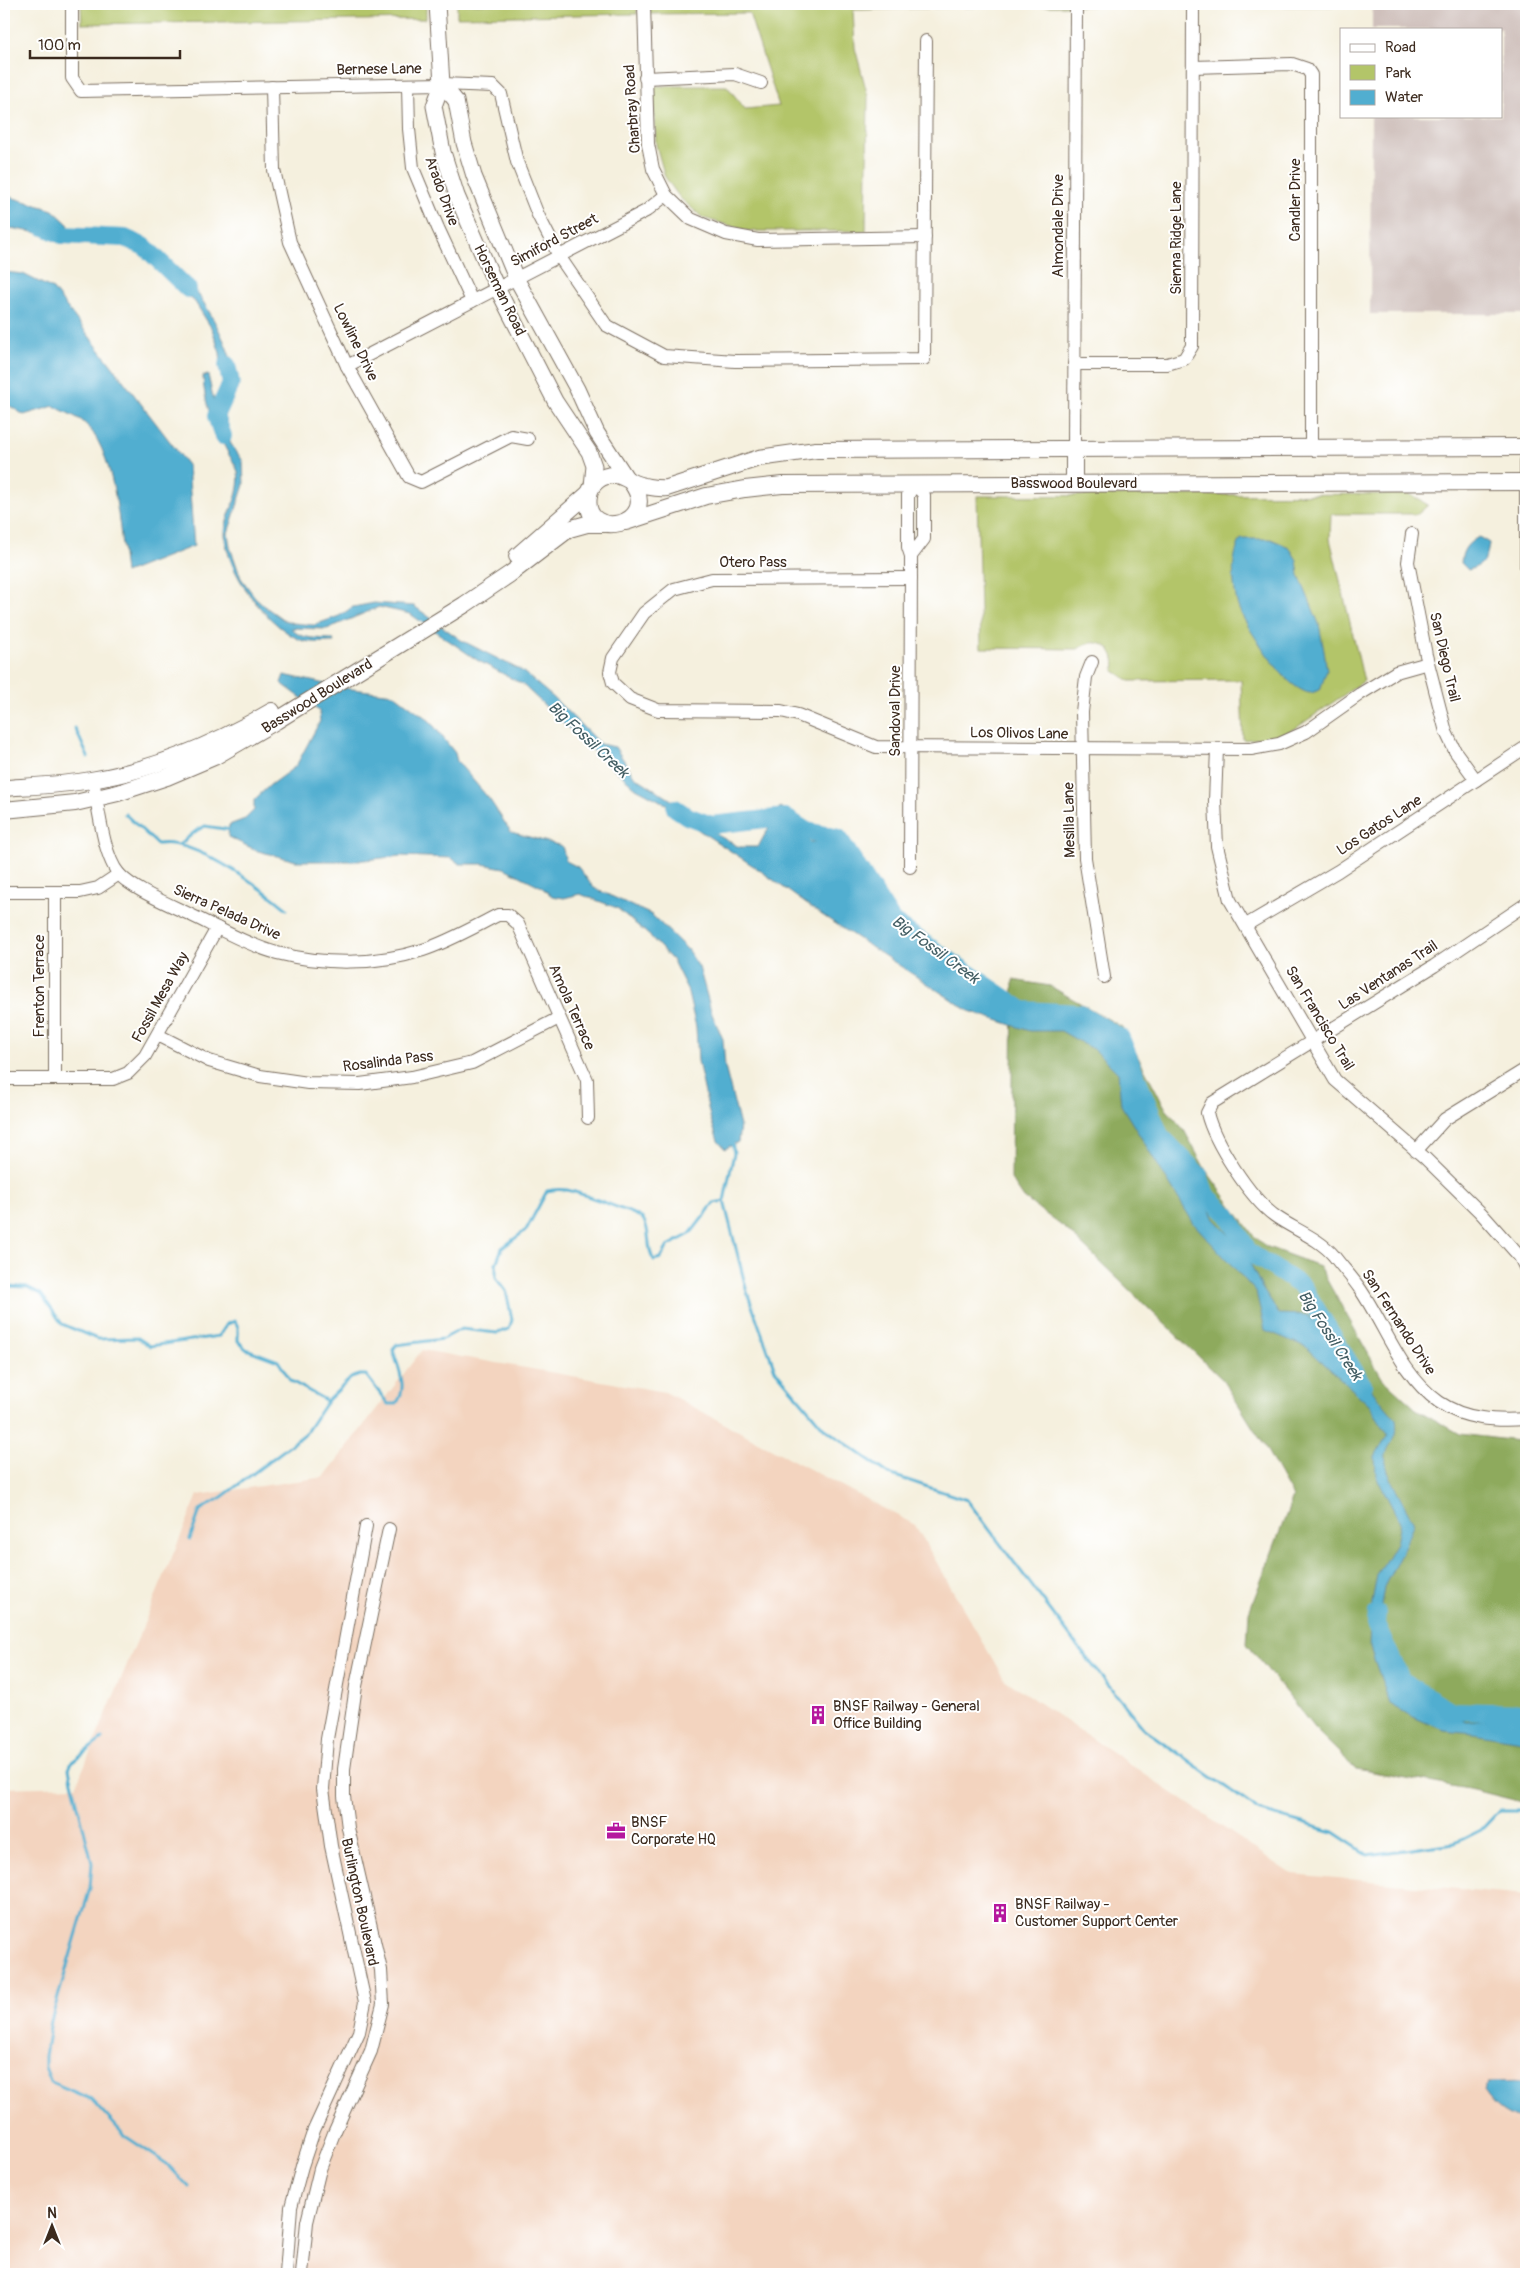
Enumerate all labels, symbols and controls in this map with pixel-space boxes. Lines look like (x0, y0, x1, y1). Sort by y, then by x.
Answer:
scale bar (30, 28, 180, 60)
legend (1340, 28, 1502, 118)
text: 100 m (38, 36, 81, 55)
text: Road (1385, 38, 1416, 57)
street label: Bernese Lane (336, 59, 422, 80)
street label: Charbray Road (620, 64, 645, 154)
text: Park (1385, 64, 1412, 83)
text: Water (1385, 88, 1424, 107)
street label: Arado Drive (420, 154, 463, 229)
street label: Candler Drive (1286, 158, 1305, 242)
street label: Almondale Drive (1049, 174, 1068, 278)
street label: Sienna Ridge Lane (1167, 181, 1186, 295)
street label: Simiford Street (507, 209, 602, 272)
street label: Horseman Road (469, 241, 530, 339)
street label: Lowline Drive (329, 300, 383, 385)
street label: Basswood Boulevard (1011, 474, 1137, 493)
street label: Otero Pass (719, 553, 787, 572)
street label: San Diego Trail (1425, 610, 1464, 704)
street label: Basswood Boulevard (258, 655, 376, 738)
street label: Sandoval Drive (886, 665, 905, 757)
water label: Big Fossil Creek (544, 697, 634, 783)
street label: Los Olivos Lane (970, 723, 1069, 744)
street label: Mesilla Lane (1059, 781, 1080, 858)
street label: Los Gatos Lane (1333, 790, 1426, 860)
street label: Sierra Pelada Drive (170, 880, 284, 945)
water label: Big Fossil Creek (888, 911, 984, 989)
street label: Frenton Terrace (30, 934, 49, 1037)
street label: Las Ventanas Trail (1335, 936, 1441, 1015)
street label: Fossil Mesa Way (128, 948, 193, 1046)
street label: Amola Terrace (544, 961, 599, 1054)
street label: San Francisco Trail (1281, 962, 1358, 1074)
street label: Rosalinda Pass (342, 1047, 434, 1076)
street label: San Fernando Drive (1357, 1266, 1440, 1379)
water label: Big Fossil Creek (1294, 1287, 1367, 1385)
place label: BNSF Railway - General Office Building (833, 1697, 980, 1733)
building icon: BNSF Railway - General Office Building (807, 1704, 829, 1726)
place label: BNSF Corporate HQ (631, 1813, 716, 1849)
office icon: BNSF Corporate HQ (605, 1820, 627, 1842)
street label: Burlington Boulevard (337, 1836, 382, 1968)
place label: BNSF Railway - Customer Support Center (1015, 1895, 1179, 1931)
building icon: BNSF Railway - Customer Support Center (989, 1902, 1011, 1924)
north arrow (28, 2200, 78, 2250)
text: N (47, 2205, 57, 2222)

